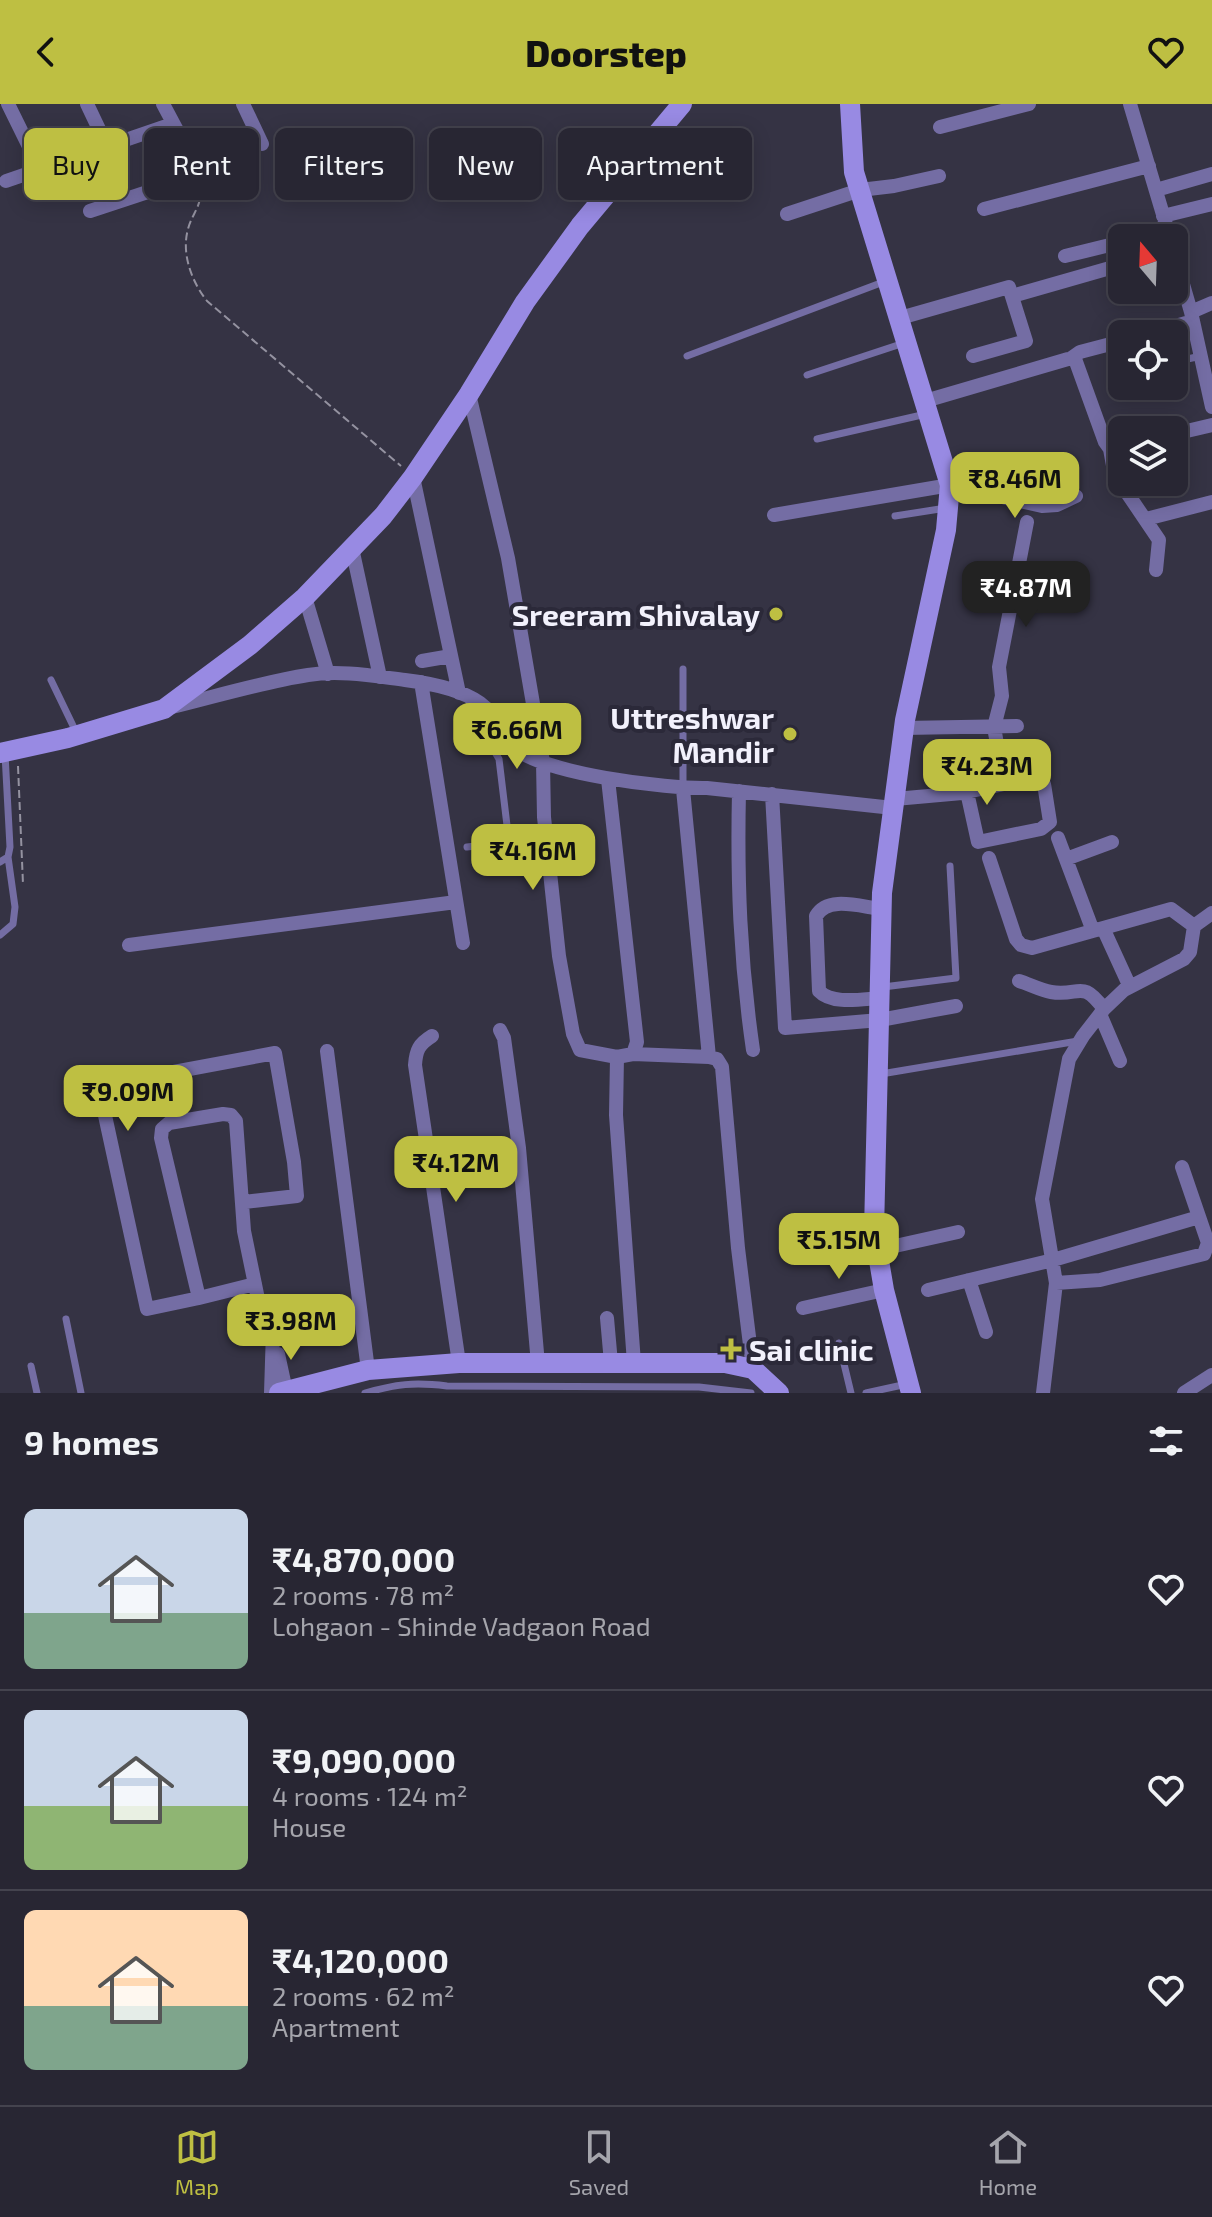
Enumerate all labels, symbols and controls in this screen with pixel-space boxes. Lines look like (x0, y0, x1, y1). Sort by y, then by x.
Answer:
icon: back (24, 30, 68, 74)
icon: heart (1144, 30, 1188, 74)
text: Doorstep (525, 31, 687, 74)
chip: Buy (24, 128, 128, 200)
chip: Rent (144, 128, 259, 200)
chip: Filters (275, 128, 413, 200)
chip: New (429, 128, 542, 200)
chip: Apartment (558, 128, 752, 200)
north arrow (1108, 224, 1188, 304)
map controls (1108, 224, 1188, 496)
button: locate (1108, 320, 1188, 400)
button: layers (1108, 416, 1188, 496)
pin: ₹8.46M (950, 452, 1080, 520)
text: ₹8.46M (968, 462, 1062, 493)
pin: ₹4.87M (961, 561, 1091, 629)
text: ₹4.87M (980, 571, 1072, 602)
place label: Sreeram Shivalay (512, 596, 760, 633)
marker: Sreeram Shivalay (767, 605, 785, 623)
place label: Uttreshwar Mandir (610, 699, 774, 769)
pin: ₹6.66M (452, 703, 582, 771)
text: ₹6.66M (471, 713, 563, 744)
marker: Uttreshwar Mandir (781, 725, 799, 743)
pin: ₹4.23M (922, 739, 1052, 807)
text: ₹4.23M (941, 749, 1033, 780)
pin: ₹4.16M (468, 824, 598, 892)
text: ₹4.16M (489, 834, 577, 865)
pin: ₹9.09M (63, 1065, 193, 1133)
text: ₹9.09M (82, 1075, 174, 1106)
pin: ₹4.12M (391, 1136, 521, 1204)
text: ₹4.12M (412, 1146, 500, 1177)
pin: ₹5.15M (774, 1213, 904, 1281)
text: ₹5.15M (797, 1223, 881, 1254)
pin: ₹3.98M (226, 1294, 356, 1362)
text: ₹3.98M (245, 1304, 337, 1335)
place label: Sai clinic (749, 1331, 873, 1367)
marker: Sai clinic (720, 1338, 742, 1360)
icon: filters (1144, 1419, 1188, 1463)
text: 9 homes (24, 1421, 159, 1462)
text: ₹4,870,000 (272, 1538, 455, 1579)
icon: home (88, 1541, 184, 1637)
icon: heart (1144, 1567, 1188, 1611)
text: 2 rooms · 78 m² (272, 1579, 454, 1610)
text: Lohgaon - Shinde Vadgaon Road (272, 1610, 651, 1641)
text: ₹9,090,000 (272, 1739, 456, 1780)
icon: home (88, 1742, 184, 1838)
icon: heart (1144, 1768, 1188, 1812)
text: 4 rooms · 124 m² (272, 1780, 467, 1811)
text: House (272, 1811, 346, 1842)
text: ₹4,120,000 (272, 1939, 449, 1980)
icon: home (88, 1942, 184, 2038)
icon: heart (1144, 1968, 1188, 2012)
text: 2 rooms · 62 m² (272, 1980, 455, 2011)
text: Apartment (272, 2011, 400, 2042)
tab: Map (175, 2125, 219, 2199)
tab: Saved (569, 2125, 629, 2199)
tab: Home (979, 2125, 1037, 2199)

